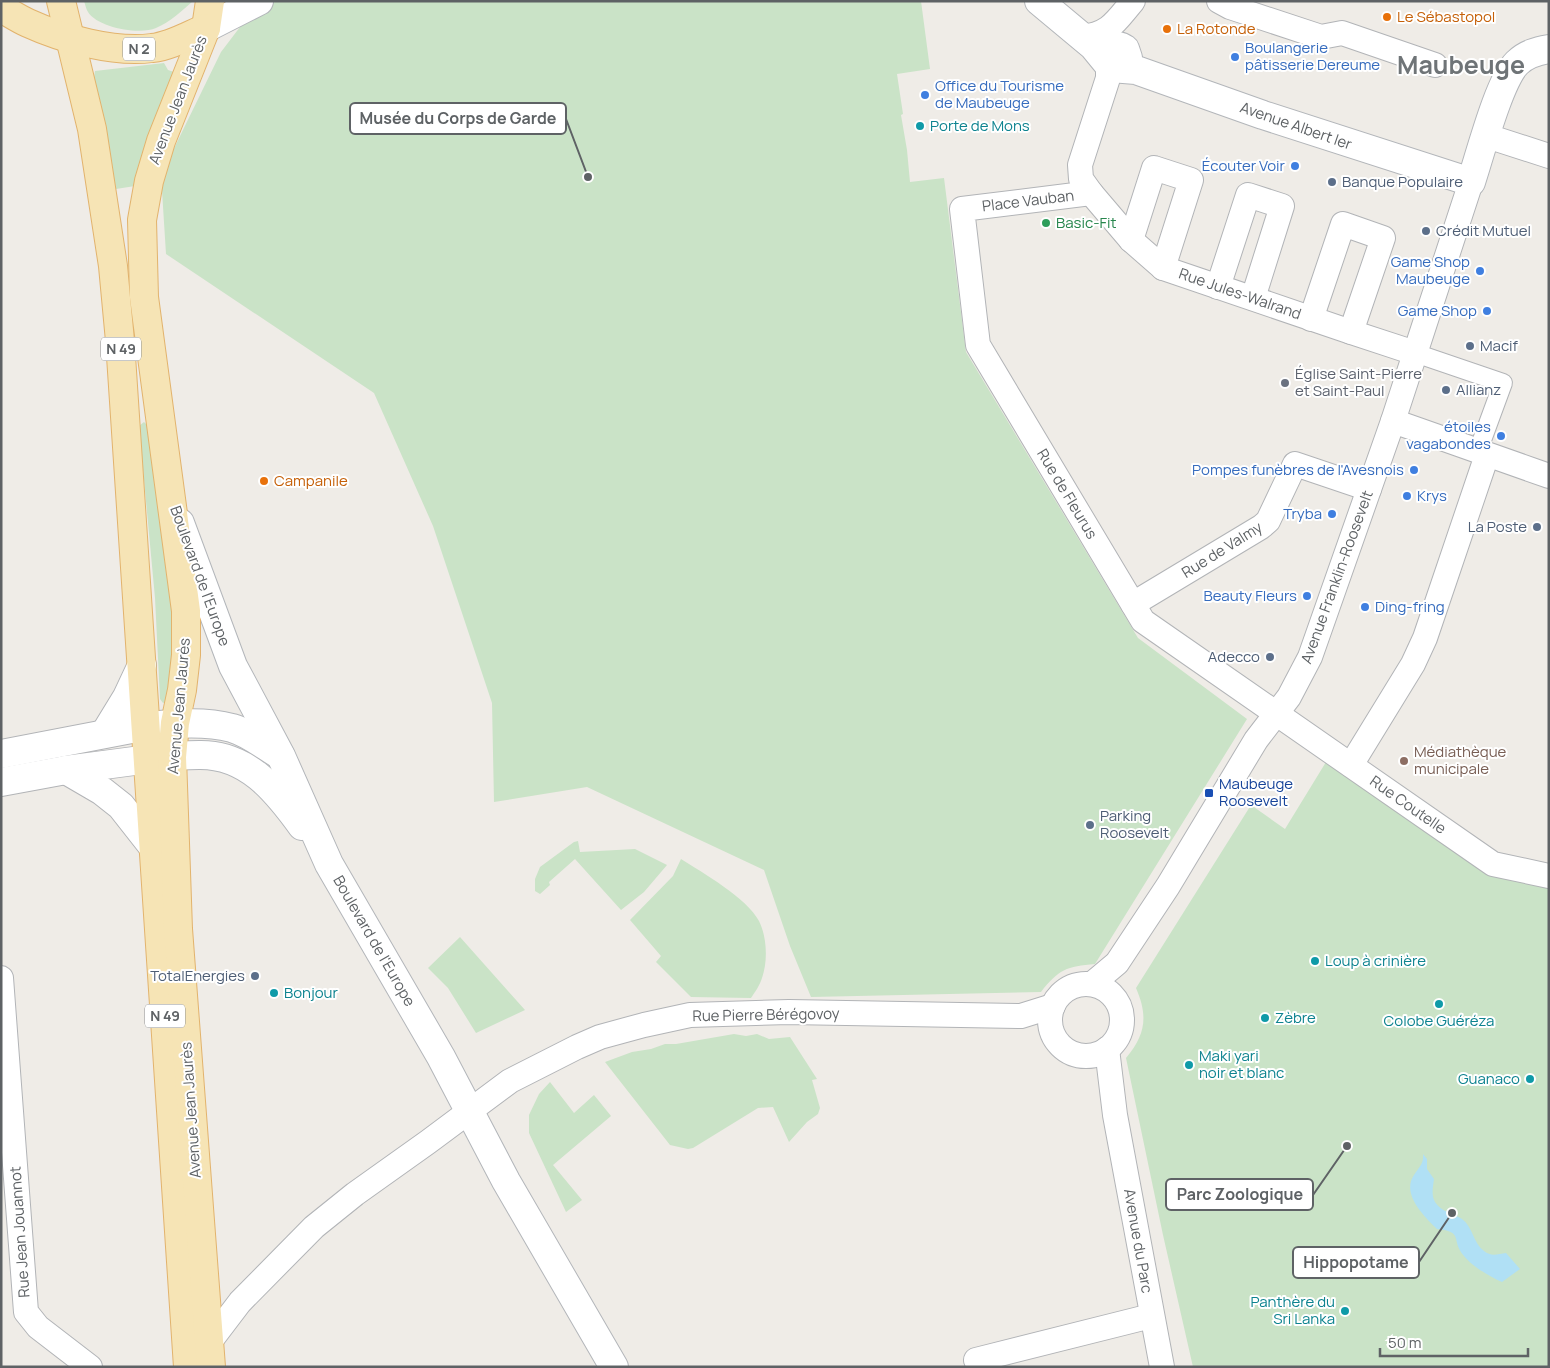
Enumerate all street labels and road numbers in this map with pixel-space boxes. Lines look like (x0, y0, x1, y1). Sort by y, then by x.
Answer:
street label: Avenue Jean Jaurès (143, 32, 212, 167)
road number: N 2 (123, 38, 155, 61)
street label: Avenue Albert Ier (1237, 97, 1355, 155)
street label: Place Vauban (981, 184, 1075, 217)
street label: Rue Jules-Walrand (1176, 263, 1304, 324)
road number: N 49 (101, 338, 141, 360)
street label: Rue de Fleurus (1032, 445, 1103, 543)
street label: Avenue Franklin-Roosevelt (1295, 487, 1378, 666)
street label: Boulevard de l'Europe (165, 503, 236, 649)
street label: Rue de Valmy (1177, 516, 1266, 583)
street label: Avenue Jean Jaurès (162, 637, 195, 775)
street label: Rue Coutelle (1366, 770, 1451, 839)
street label: Boulevard de l'Europe (328, 872, 421, 1010)
street label: Rue Pierre Bérégovoy (692, 1003, 840, 1026)
road number: N 49 (145, 1004, 185, 1028)
street label: Avenue Jean Jaurès (175, 1041, 206, 1179)
street label: Rue Jean Jouannot (4, 1166, 35, 1298)
street label: Avenue du Parc (1119, 1187, 1158, 1295)

